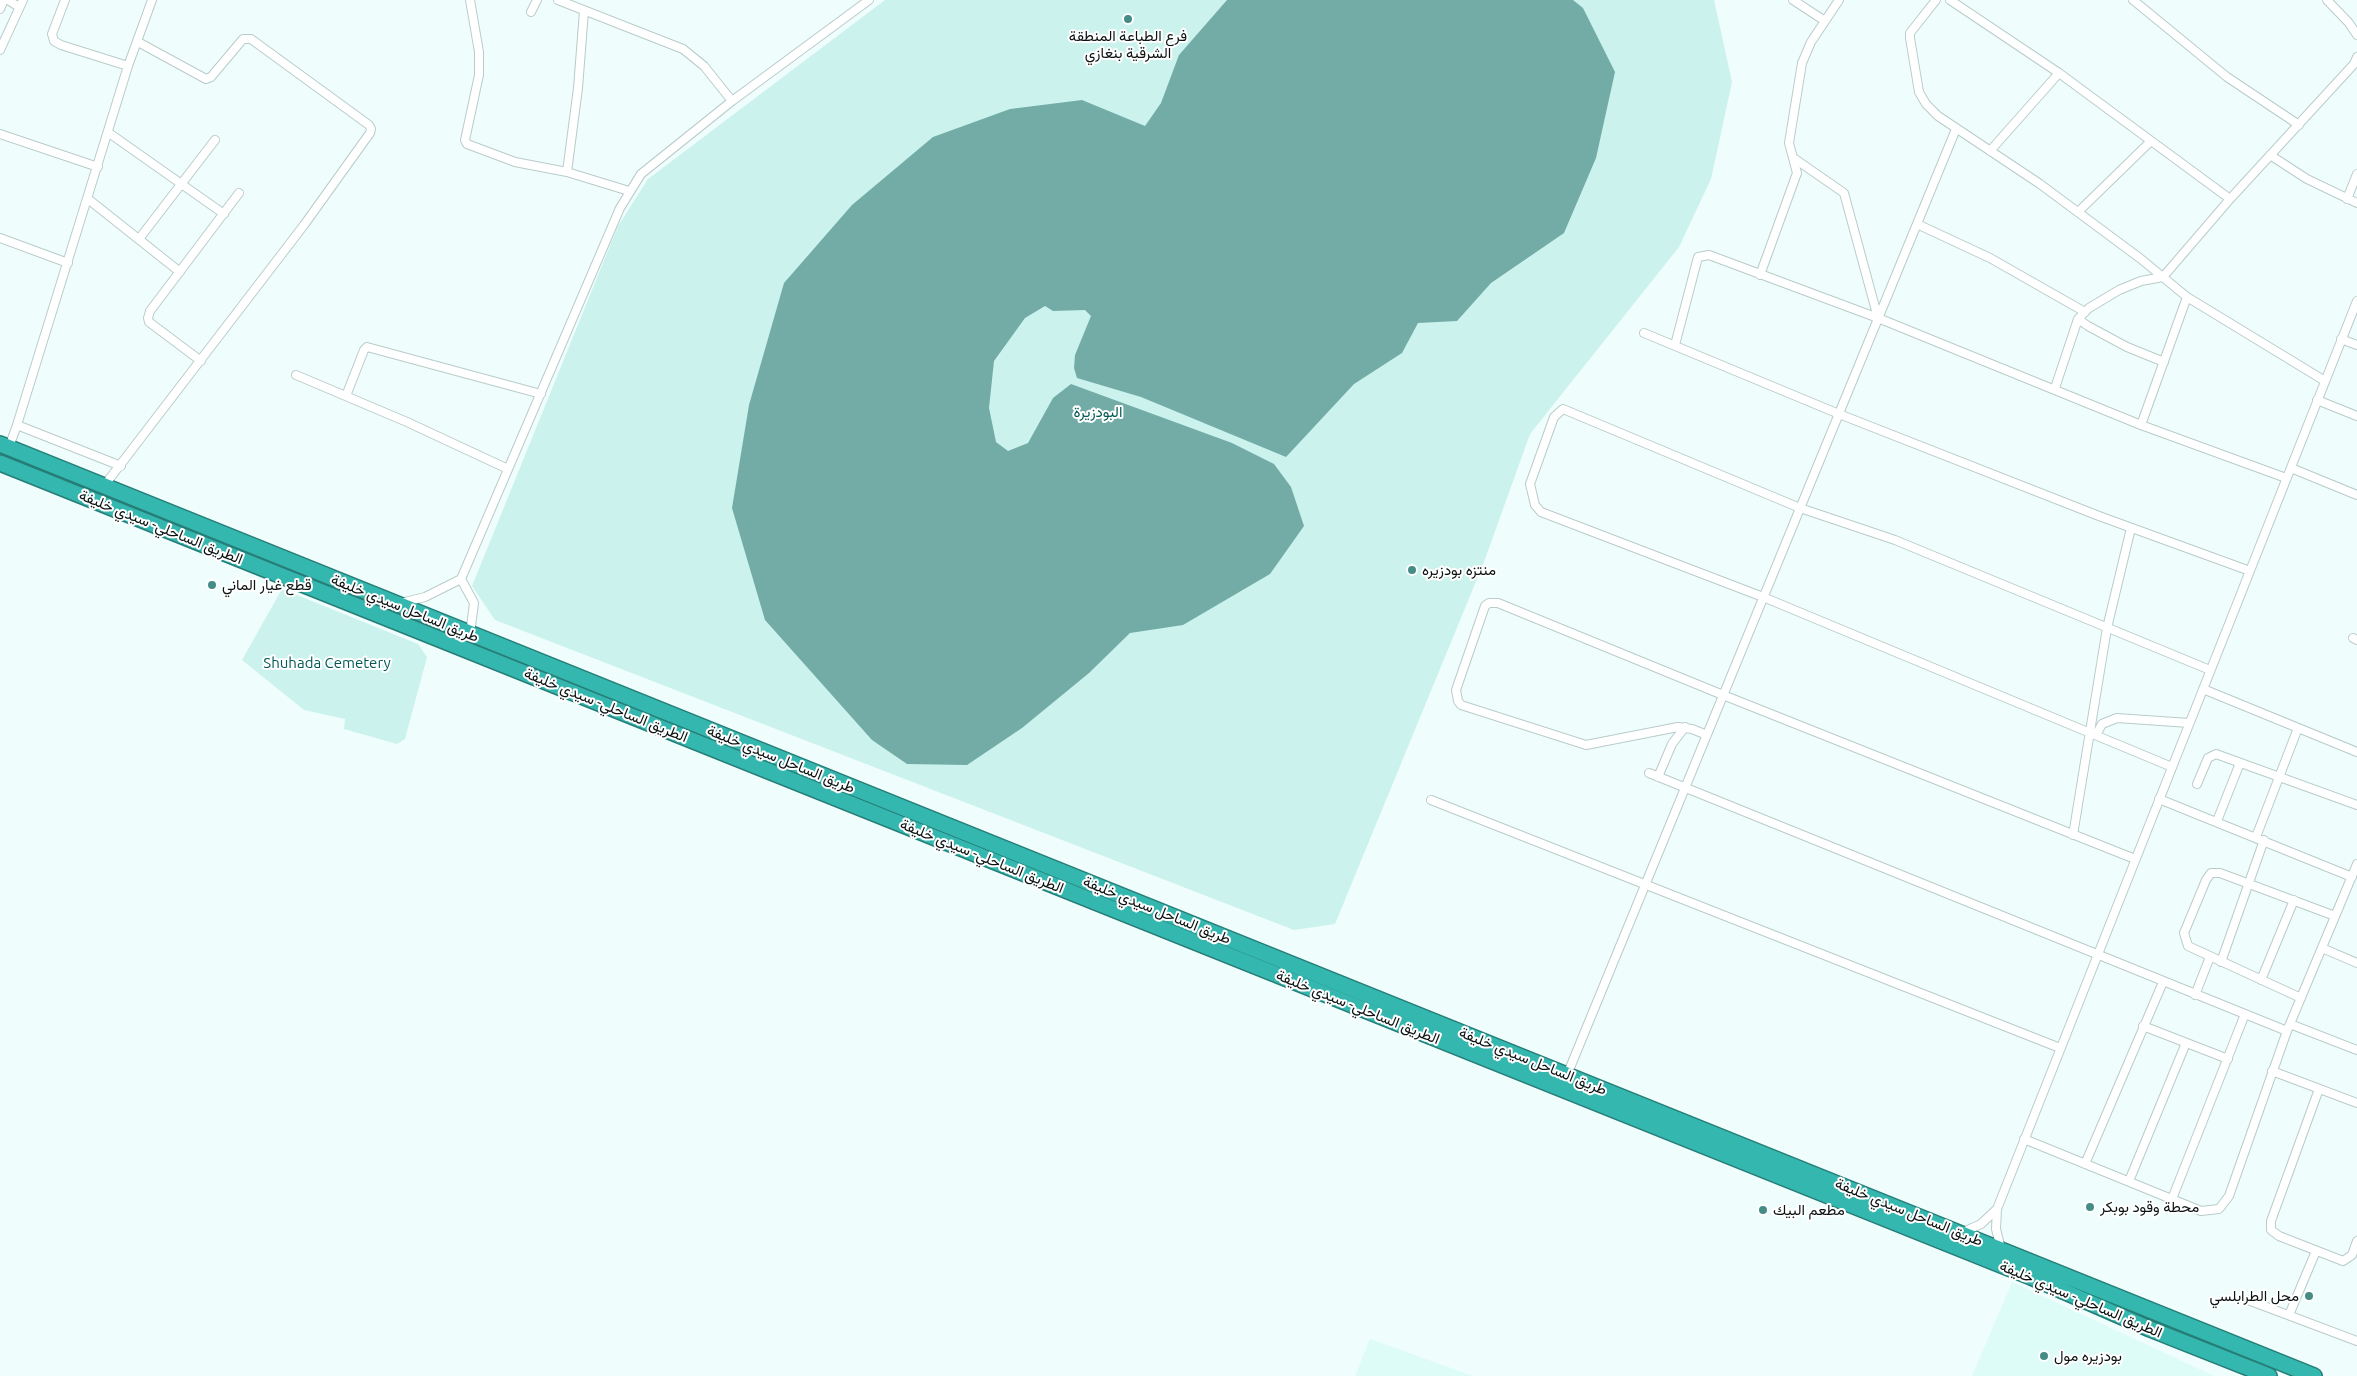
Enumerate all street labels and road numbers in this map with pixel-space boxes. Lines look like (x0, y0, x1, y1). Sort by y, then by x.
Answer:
street label: الطريق الساحلي- سيدي خليفة (77, 486, 245, 568)
street label: طريق الساحل سيدي خليفة (328, 570, 482, 646)
street label: الطريق الساحلي- سيدي خليفة (522, 664, 690, 746)
street label: طريق الساحل سيدي خليفة (704, 721, 858, 797)
street label: الطريق الساحلي- سيدي خليفة (898, 815, 1066, 897)
street label: طريق الساحل سيدي خليفة (1080, 872, 1234, 948)
street label: الطريق الساحلي- سيدي خليفة (1274, 966, 1442, 1048)
street label: طريق الساحل سيدي خليفة (1456, 1023, 1610, 1099)
street label: طريق الساحل سيدي خليفة (1832, 1174, 1986, 1250)
street label: الطريق الساحلي- سيدي خليفة (1997, 1257, 2165, 1341)

